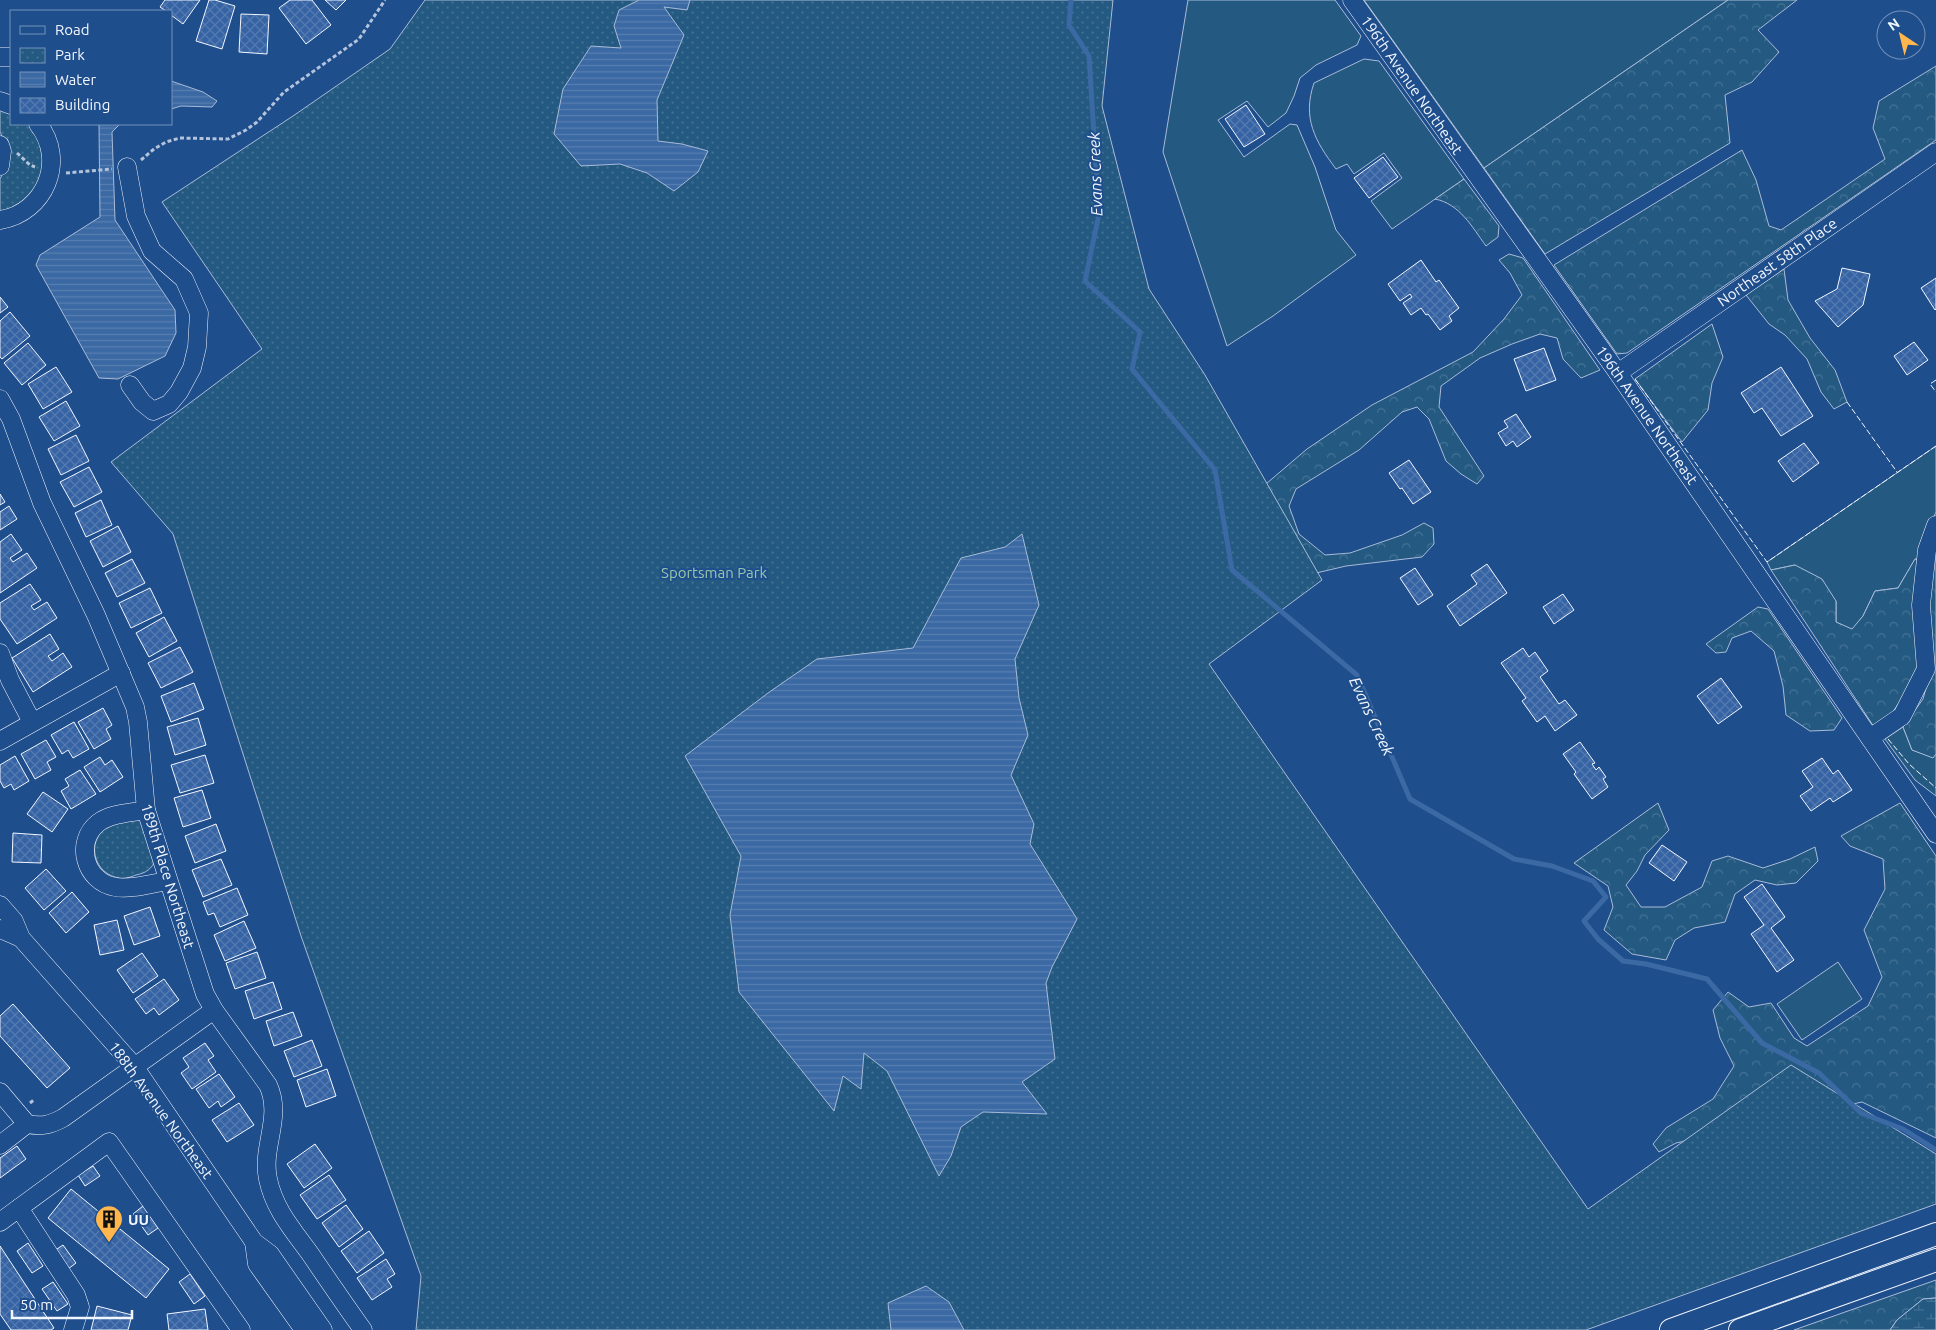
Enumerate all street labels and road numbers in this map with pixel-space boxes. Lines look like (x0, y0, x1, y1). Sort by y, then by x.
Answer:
street label: 196th Avenue Northeast (1358, 12, 1466, 158)
street label: Northeast 58th Place (1714, 214, 1840, 310)
street label: 196th Avenue Northeast (1593, 342, 1701, 488)
street label: 189th Place Northeast (138, 802, 198, 951)
street label: 188th Avenue Northeast (106, 1038, 217, 1182)

